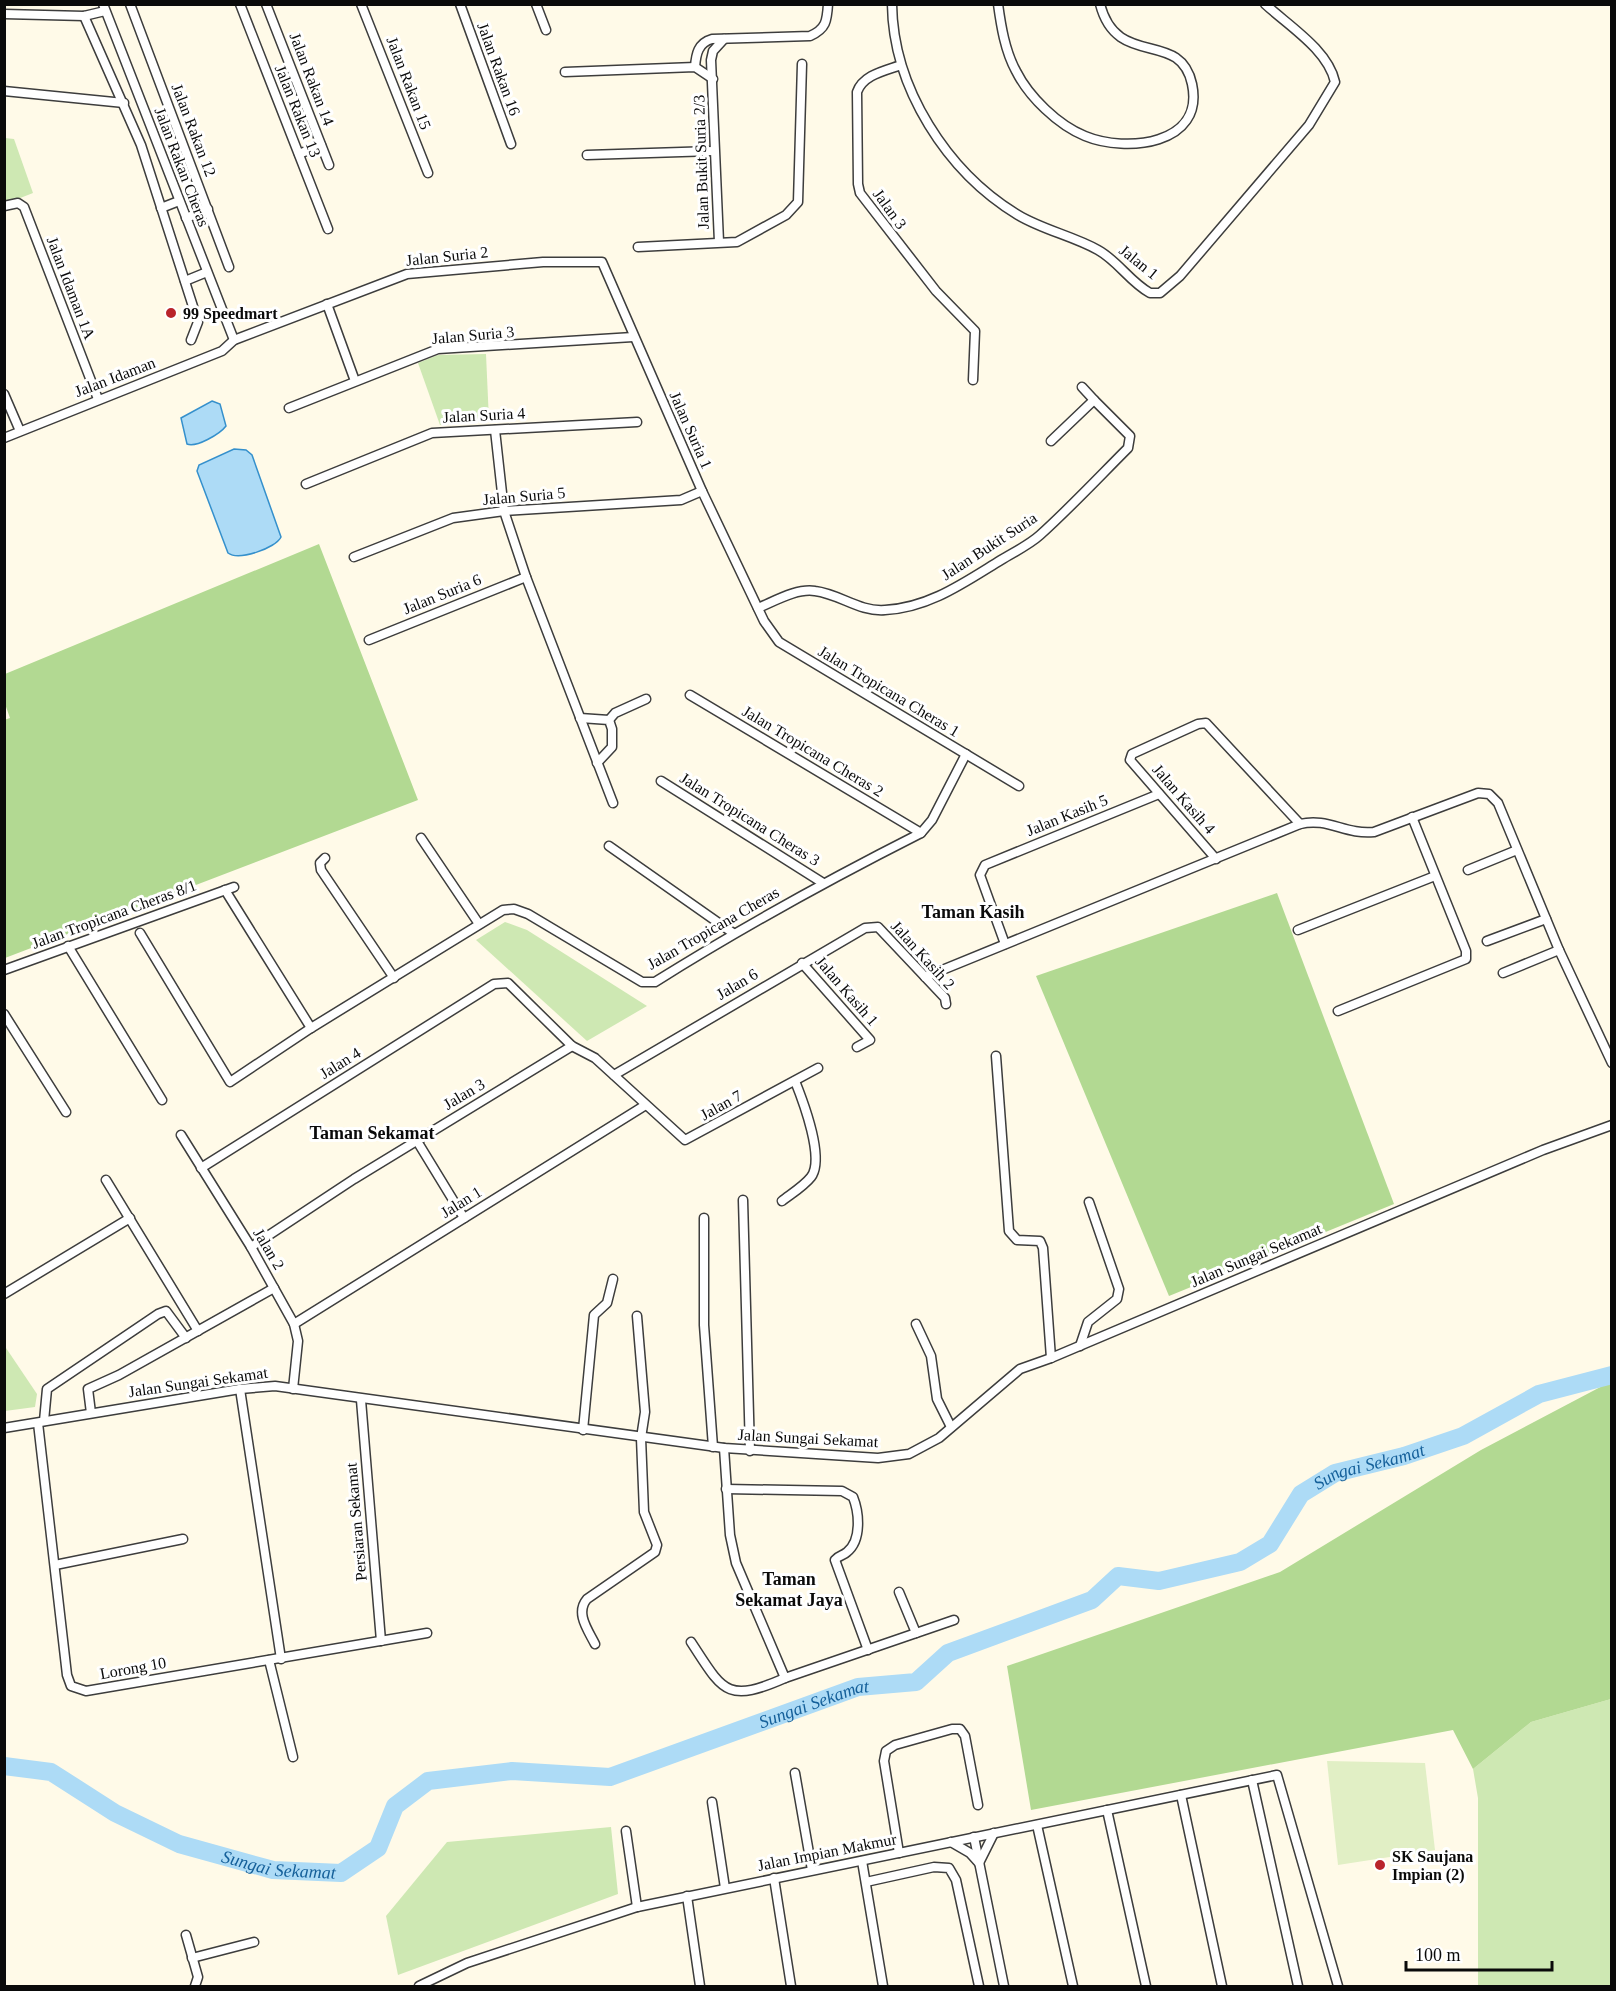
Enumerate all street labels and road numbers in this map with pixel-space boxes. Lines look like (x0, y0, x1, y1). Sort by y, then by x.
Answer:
street label: Jalan Rakan 16 (474, 20, 524, 118)
street label: Jalan Rakan 14 (287, 30, 337, 128)
street label: Jalan Rakan 15 (384, 34, 434, 132)
street label: Jalan Rakan 13 (272, 62, 324, 160)
street label: Jalan Rakan 12 (169, 81, 219, 179)
street label: Jalan Bukit Suria 2/3 (690, 94, 712, 230)
street label: Jalan Rakan Cheras (151, 105, 213, 229)
street label: Jalan 3 (870, 186, 910, 232)
street label: Jalan Idaman 1A (44, 234, 99, 342)
street label: Jalan 1 (1116, 241, 1162, 283)
street label: Jalan Suria 2 (405, 243, 489, 269)
street label: Jalan Suria 3 (431, 323, 515, 347)
street label: Jalan Idaman (72, 354, 158, 400)
street label: Jalan Suria 1 (666, 389, 716, 471)
street label: Jalan Suria 4 (442, 404, 526, 426)
street label: Jalan Suria 5 (482, 484, 566, 508)
street label: Jalan Bukit Suria (938, 509, 1040, 583)
street label: Jalan Suria 6 (400, 571, 484, 617)
street label: Jalan Tropicana Cheras 1 (815, 642, 963, 741)
street label: Jalan Tropicana Cheras 2 (739, 702, 887, 801)
street label: Jalan Kasih 4 (1149, 761, 1219, 837)
street label: Jalan Tropicana Cheras 3 (677, 769, 823, 870)
street label: Jalan Kasih 5 (1024, 791, 1110, 839)
street label: Jalan Tropicana Cheras 8/1 (29, 876, 199, 953)
street label: Jalan Tropicana Cheras (644, 883, 782, 974)
street label: Jalan Kasih 2 (888, 917, 958, 993)
street label: Jalan Kasih 1 (812, 953, 882, 1029)
street label: Jalan 6 (713, 965, 761, 1003)
street label: Jalan 4 (316, 1044, 364, 1082)
street label: Jalan 3 (440, 1075, 488, 1113)
street label: Jalan 7 (697, 1087, 745, 1123)
street label: Jalan 1 (437, 1183, 485, 1221)
street label: Jalan Sungai Sekamat (1188, 1220, 1325, 1291)
street label: Jalan 2 (250, 1225, 288, 1273)
street label: Jalan Sungai Sekamat (127, 1364, 269, 1401)
street label: Jalan Sungai Sekamat (737, 1426, 879, 1451)
street label: Persiaran Sekamat (342, 1462, 370, 1582)
street label: Lorong 10 (98, 1654, 168, 1683)
street label: Jalan Impian Makmur (756, 1830, 899, 1875)

